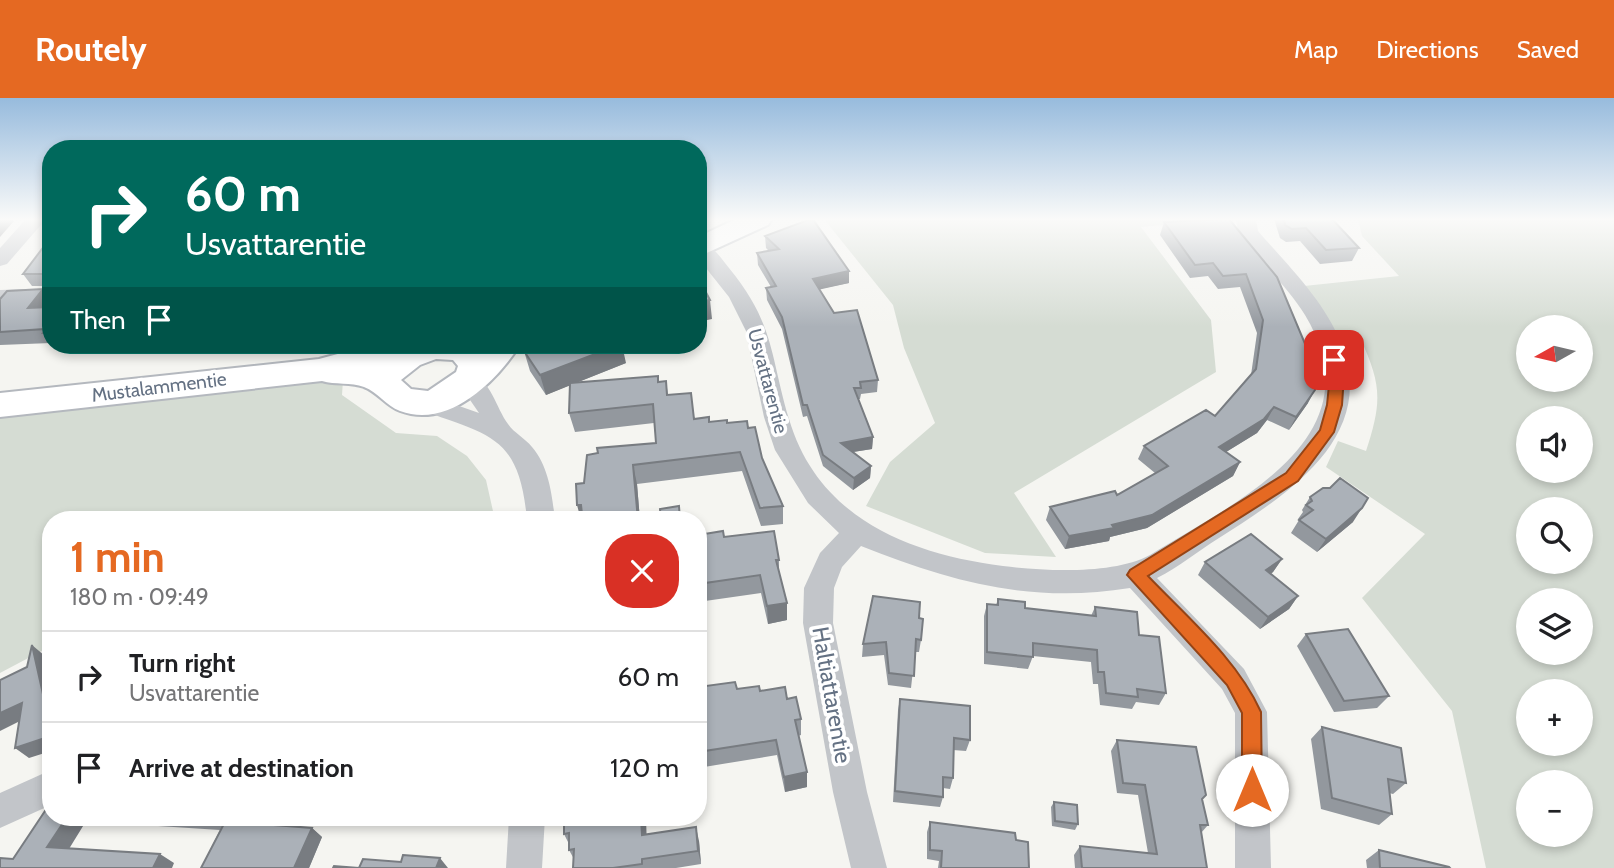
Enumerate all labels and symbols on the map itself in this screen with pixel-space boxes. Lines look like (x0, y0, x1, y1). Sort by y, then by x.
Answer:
north arrow (1516, 315, 1592, 392)
street label: Usvattarentie (743, 326, 793, 436)
pin (1304, 330, 1364, 390)
street label: Mustalammentie (90, 367, 228, 407)
street label: Haltiattarentie (806, 625, 858, 766)
position arrow (1215, 753, 1289, 827)

